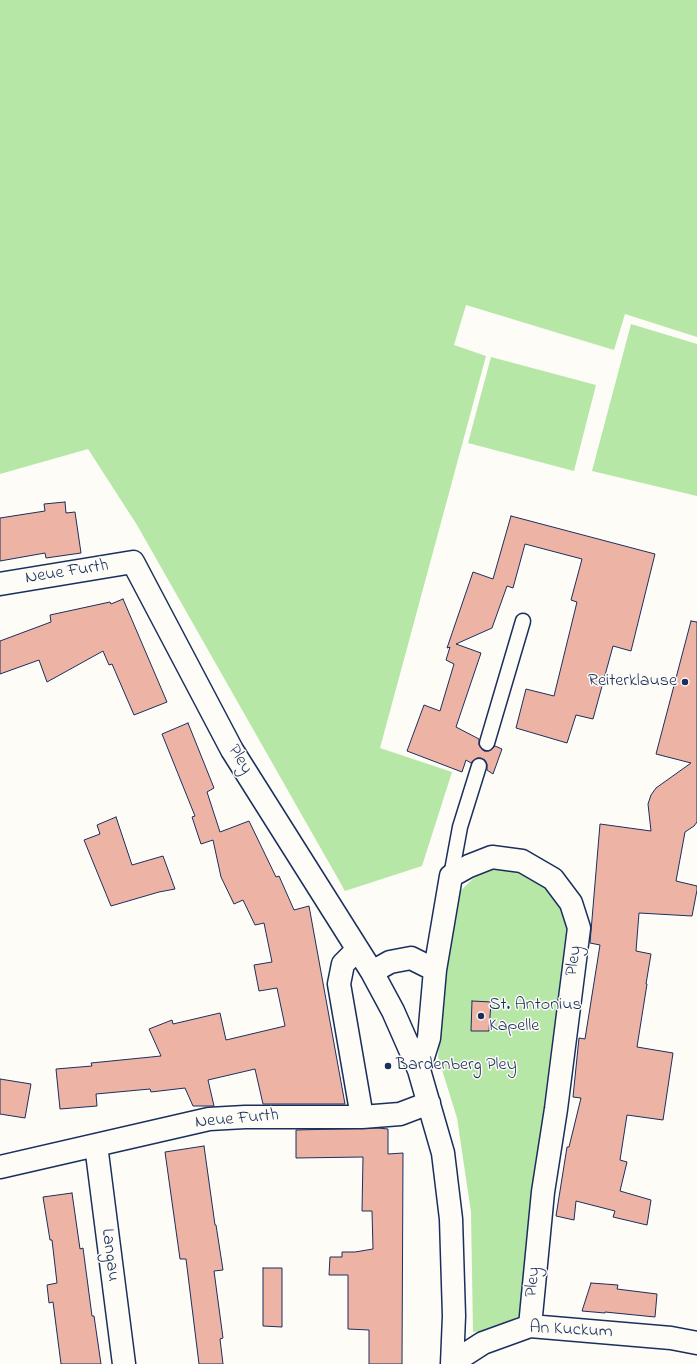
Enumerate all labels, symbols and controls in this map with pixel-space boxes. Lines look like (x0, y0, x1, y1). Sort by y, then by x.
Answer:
street label: Neue Furth (24, 556, 110, 590)
place label: Reiterklause (588, 671, 677, 693)
marker: Reiterklause (680, 677, 690, 687)
street label: Pley (222, 741, 256, 779)
street label: Pley (562, 944, 588, 978)
place label: St. Antonius Kapelle (489, 995, 582, 1038)
marker: St. Antonius Kapelle (476, 1011, 486, 1021)
place label: Bardenberg Pley (396, 1055, 517, 1077)
marker: Bardenberg Pley (383, 1061, 393, 1071)
street label: Neue Furth (194, 1106, 280, 1134)
street label: Langau (95, 1227, 123, 1283)
street label: Pley (522, 1266, 546, 1298)
street label: An Kuckum (529, 1318, 613, 1344)

